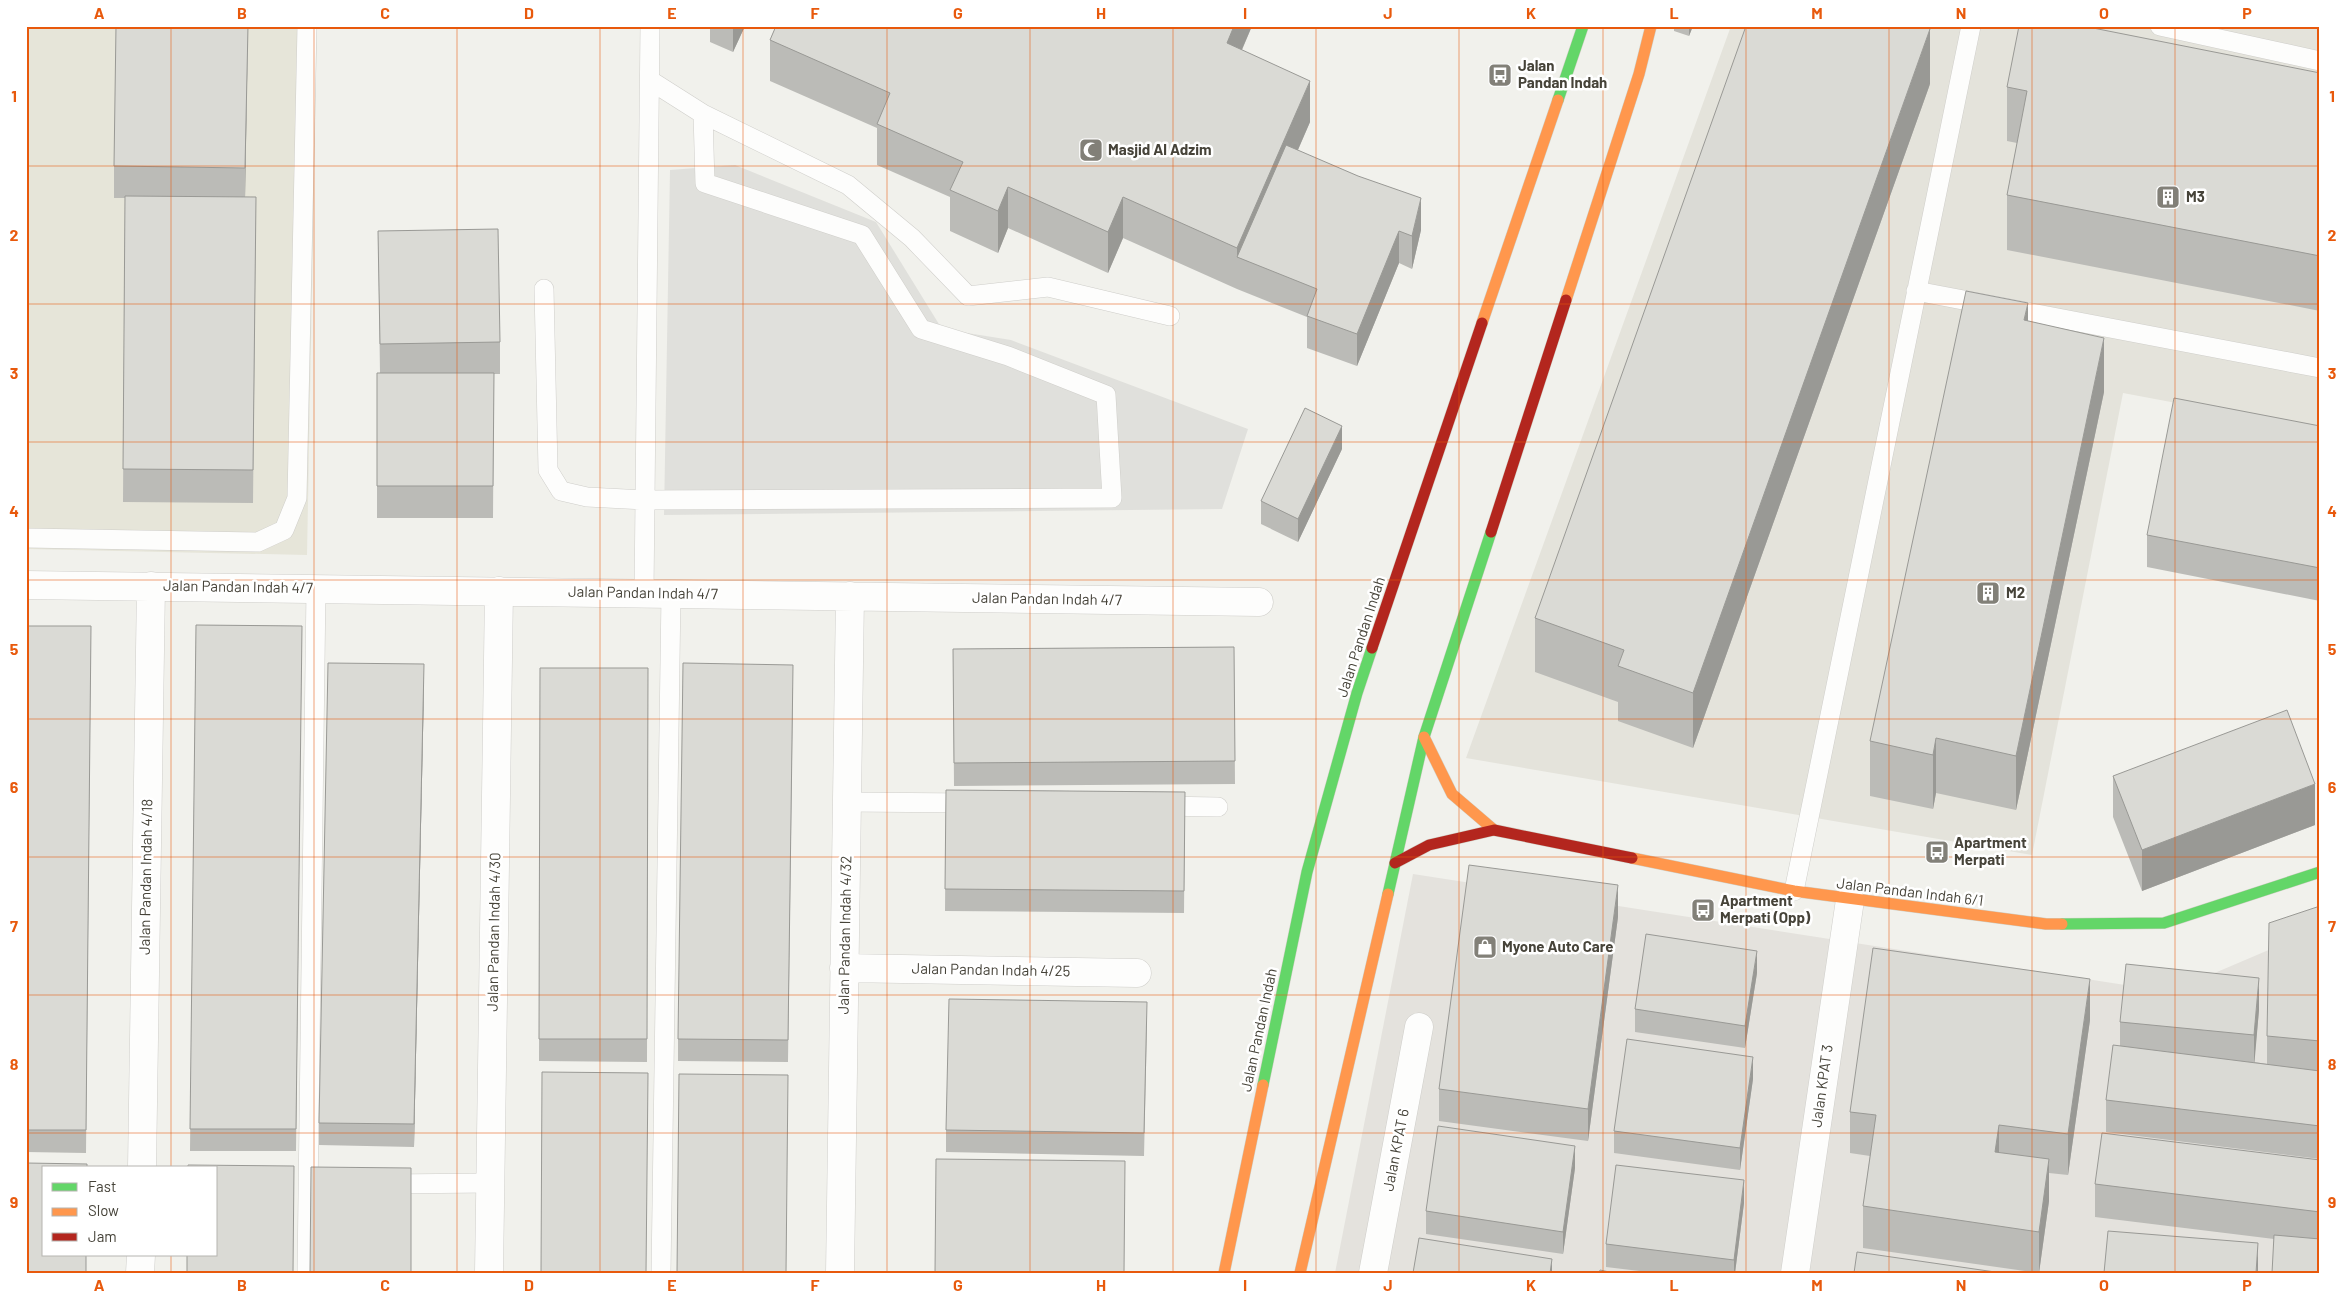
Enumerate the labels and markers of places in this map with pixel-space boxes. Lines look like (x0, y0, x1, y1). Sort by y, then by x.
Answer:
place label: Jalan Pandan Indah (1518, 56, 1607, 91)
bus stop icon: Jalan Pandan Indah (1487, 62, 1513, 88)
mosque icon: Masjid Al Adzim (1078, 137, 1104, 163)
place label: Masjid Al Adzim (1108, 140, 1212, 158)
building icon: M3 (2155, 184, 2181, 210)
place label: M3 (2186, 187, 2205, 205)
building icon: M2 (1975, 580, 2001, 606)
place label: M2 (2006, 583, 2025, 601)
place label: Apartment Merpati (1954, 833, 2027, 868)
bus stop icon: Apartment Merpati (1924, 839, 1950, 865)
place label: Apartment Merpati (Opp) (1720, 891, 1811, 926)
bus stop icon: Apartment Merpati (Opp) (1690, 897, 1716, 923)
shop icon: Myone Auto Care (1472, 934, 1498, 960)
place label: Myone Auto Care (1502, 937, 1613, 955)

